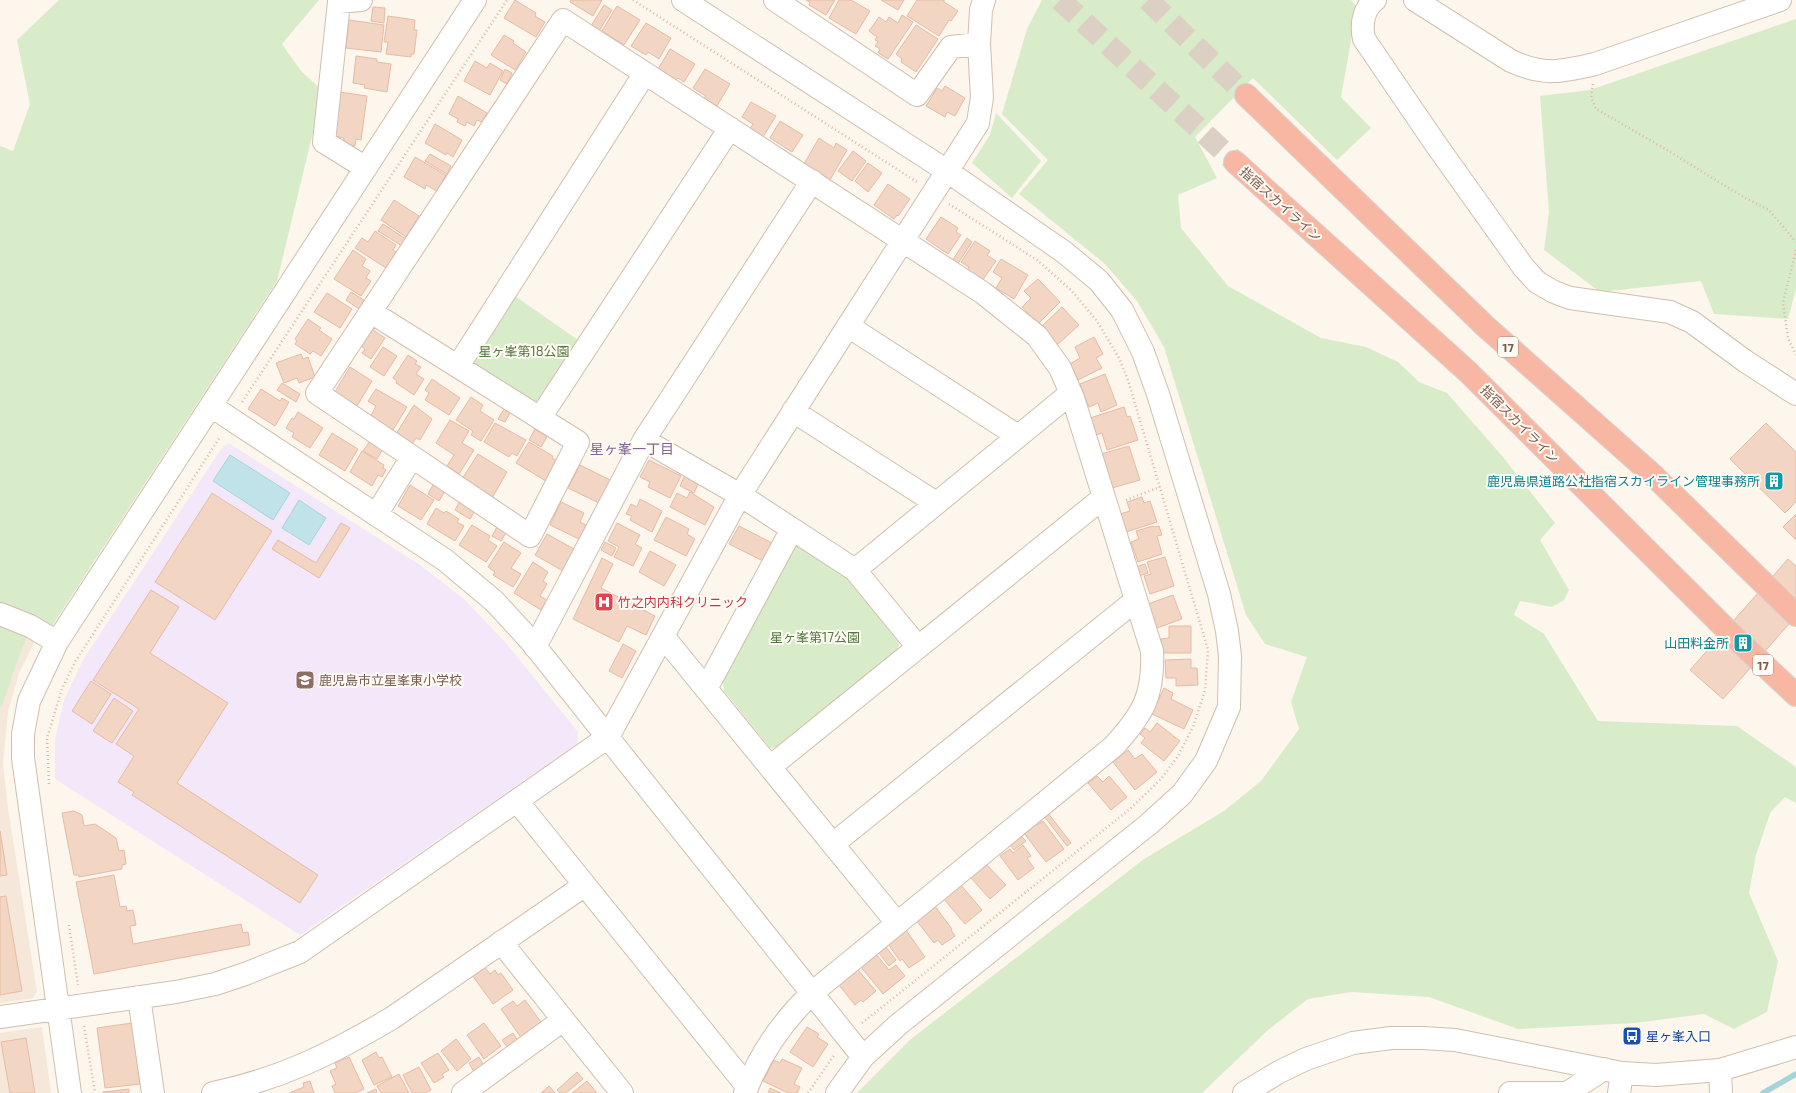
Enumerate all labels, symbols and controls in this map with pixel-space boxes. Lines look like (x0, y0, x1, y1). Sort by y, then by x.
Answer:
street label: 指宿スカイライン (1237, 163, 1325, 245)
road number: 17 (1498, 337, 1518, 357)
park label: 星ヶ峯第18公園 (478, 343, 570, 359)
street label: 指宿スカイライン (1478, 382, 1562, 466)
district label: 星ヶ峯一丁目 (590, 440, 674, 457)
building icon: 鹿児島県道路公社指宿スカイライン管理事務所 (1763, 470, 1785, 492)
place label: 鹿児島県道路公社指宿スカイライン管理事務所 (1487, 473, 1760, 489)
hospital icon: 竹之内内科クリニック (593, 591, 615, 613)
place label: 竹之内内科クリニック (618, 594, 748, 610)
park label: 星ヶ峯第17公園 (770, 629, 860, 645)
building icon: 山田料金所 (1732, 632, 1754, 654)
place label: 山田料金所 (1664, 635, 1729, 651)
road number: 17 (1753, 655, 1773, 675)
school or university icon: 鹿児島市立星峯東小学校 (294, 669, 316, 691)
place label: 鹿児島市立星峯東小学校 (319, 672, 462, 688)
bus stop icon: 星ヶ峯入口 (1621, 1025, 1643, 1047)
place label: 星ヶ峯入口 (1646, 1028, 1711, 1044)

